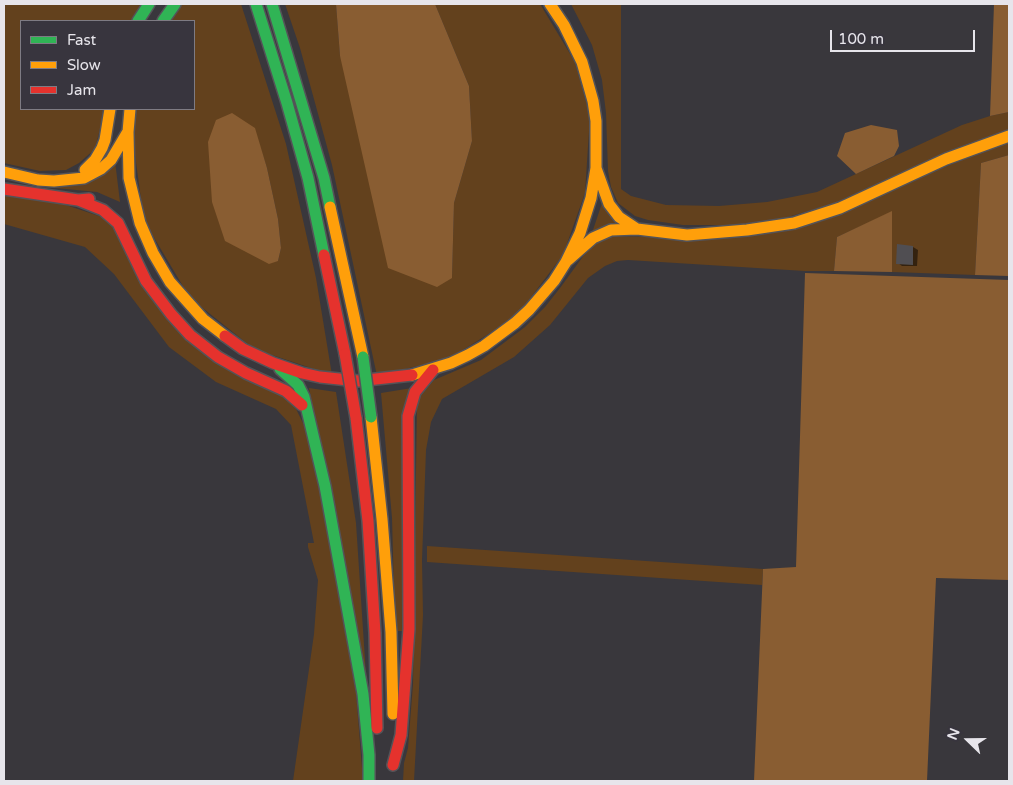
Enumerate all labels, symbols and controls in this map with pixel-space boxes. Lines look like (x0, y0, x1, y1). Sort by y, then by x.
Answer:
legend (20, 20, 195, 110)
scale bar (833, 20, 978, 52)
text: 100 m (838, 30, 884, 48)
text: Fast (67, 31, 96, 49)
text: Slow (67, 56, 101, 74)
text: Jam (67, 81, 96, 99)
north arrow (943, 715, 993, 765)
text: N (944, 726, 964, 743)

